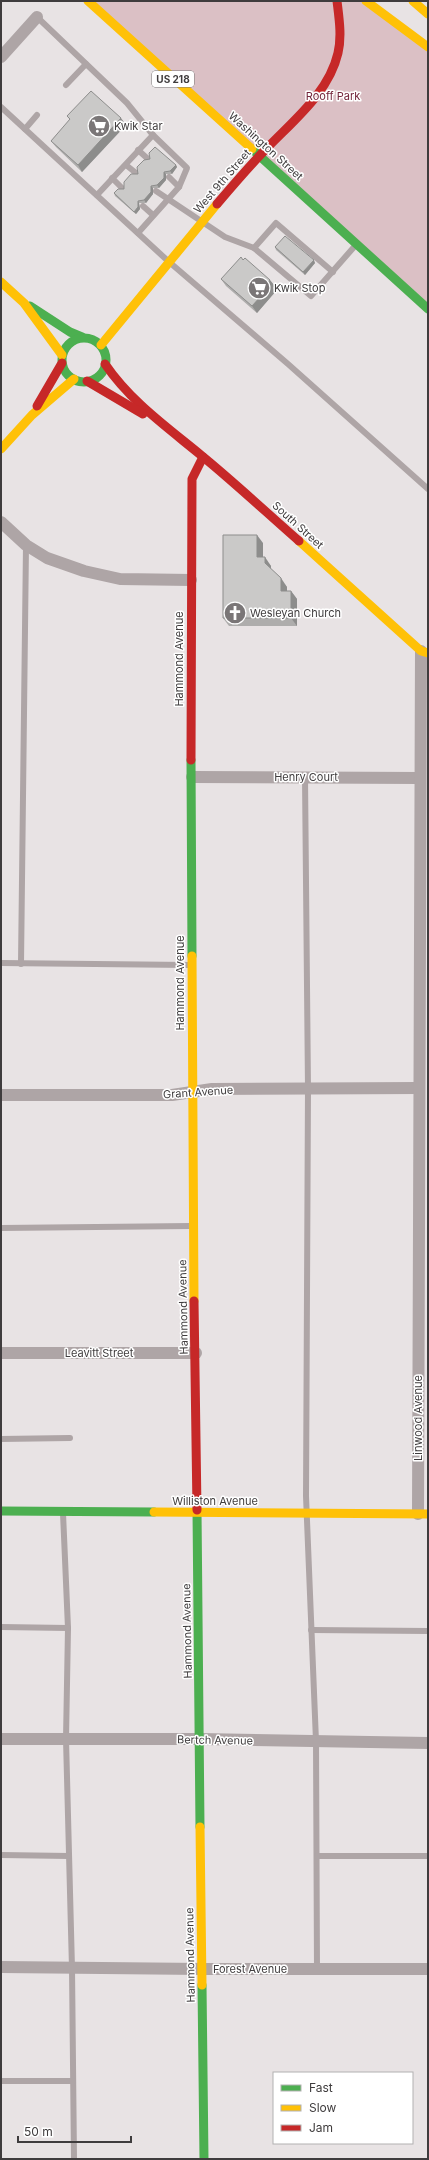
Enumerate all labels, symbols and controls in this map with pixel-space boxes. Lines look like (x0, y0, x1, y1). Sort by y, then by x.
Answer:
road number: US 218 (152, 71, 194, 87)
park label: Rooff Park (306, 89, 360, 103)
street label: Washington Street (226, 109, 306, 183)
supermarket icon: Kwik Star (86, 113, 112, 139)
place label: Kwik Star (114, 119, 163, 133)
street label: West 9th Street (190, 146, 254, 216)
supermarket icon: Kwik Stop (246, 275, 272, 301)
place label: Kwik Stop (274, 281, 326, 295)
street label: South Street (269, 498, 327, 552)
church icon: Wesleyan Church (222, 600, 248, 626)
place label: Wesleyan Church (250, 606, 341, 620)
street label: Hammond Avenue (172, 611, 186, 707)
street label: Henry Court (274, 770, 338, 784)
street label: Hammond Avenue (173, 935, 187, 1031)
street label: Grant Avenue (162, 1083, 234, 1101)
street label: Hammond Avenue (175, 1259, 191, 1355)
street label: Leavitt Street (65, 1346, 134, 1360)
street label: Linwood Avenue (411, 1375, 425, 1461)
street label: Williston Avenue (172, 1494, 258, 1508)
street label: Hammond Avenue (179, 1583, 195, 1679)
street label: Bertch Avenue (177, 1732, 253, 1748)
street label: Hammond Avenue (182, 1907, 198, 2003)
street label: Forest Avenue (213, 1962, 287, 1976)
legend (273, 2072, 413, 2144)
text: Fast (309, 2080, 333, 2095)
text: Slow (309, 2100, 337, 2115)
scale bar (18, 2118, 131, 2144)
text: Jam (309, 2120, 333, 2135)
text: 50 m (24, 2124, 53, 2139)

